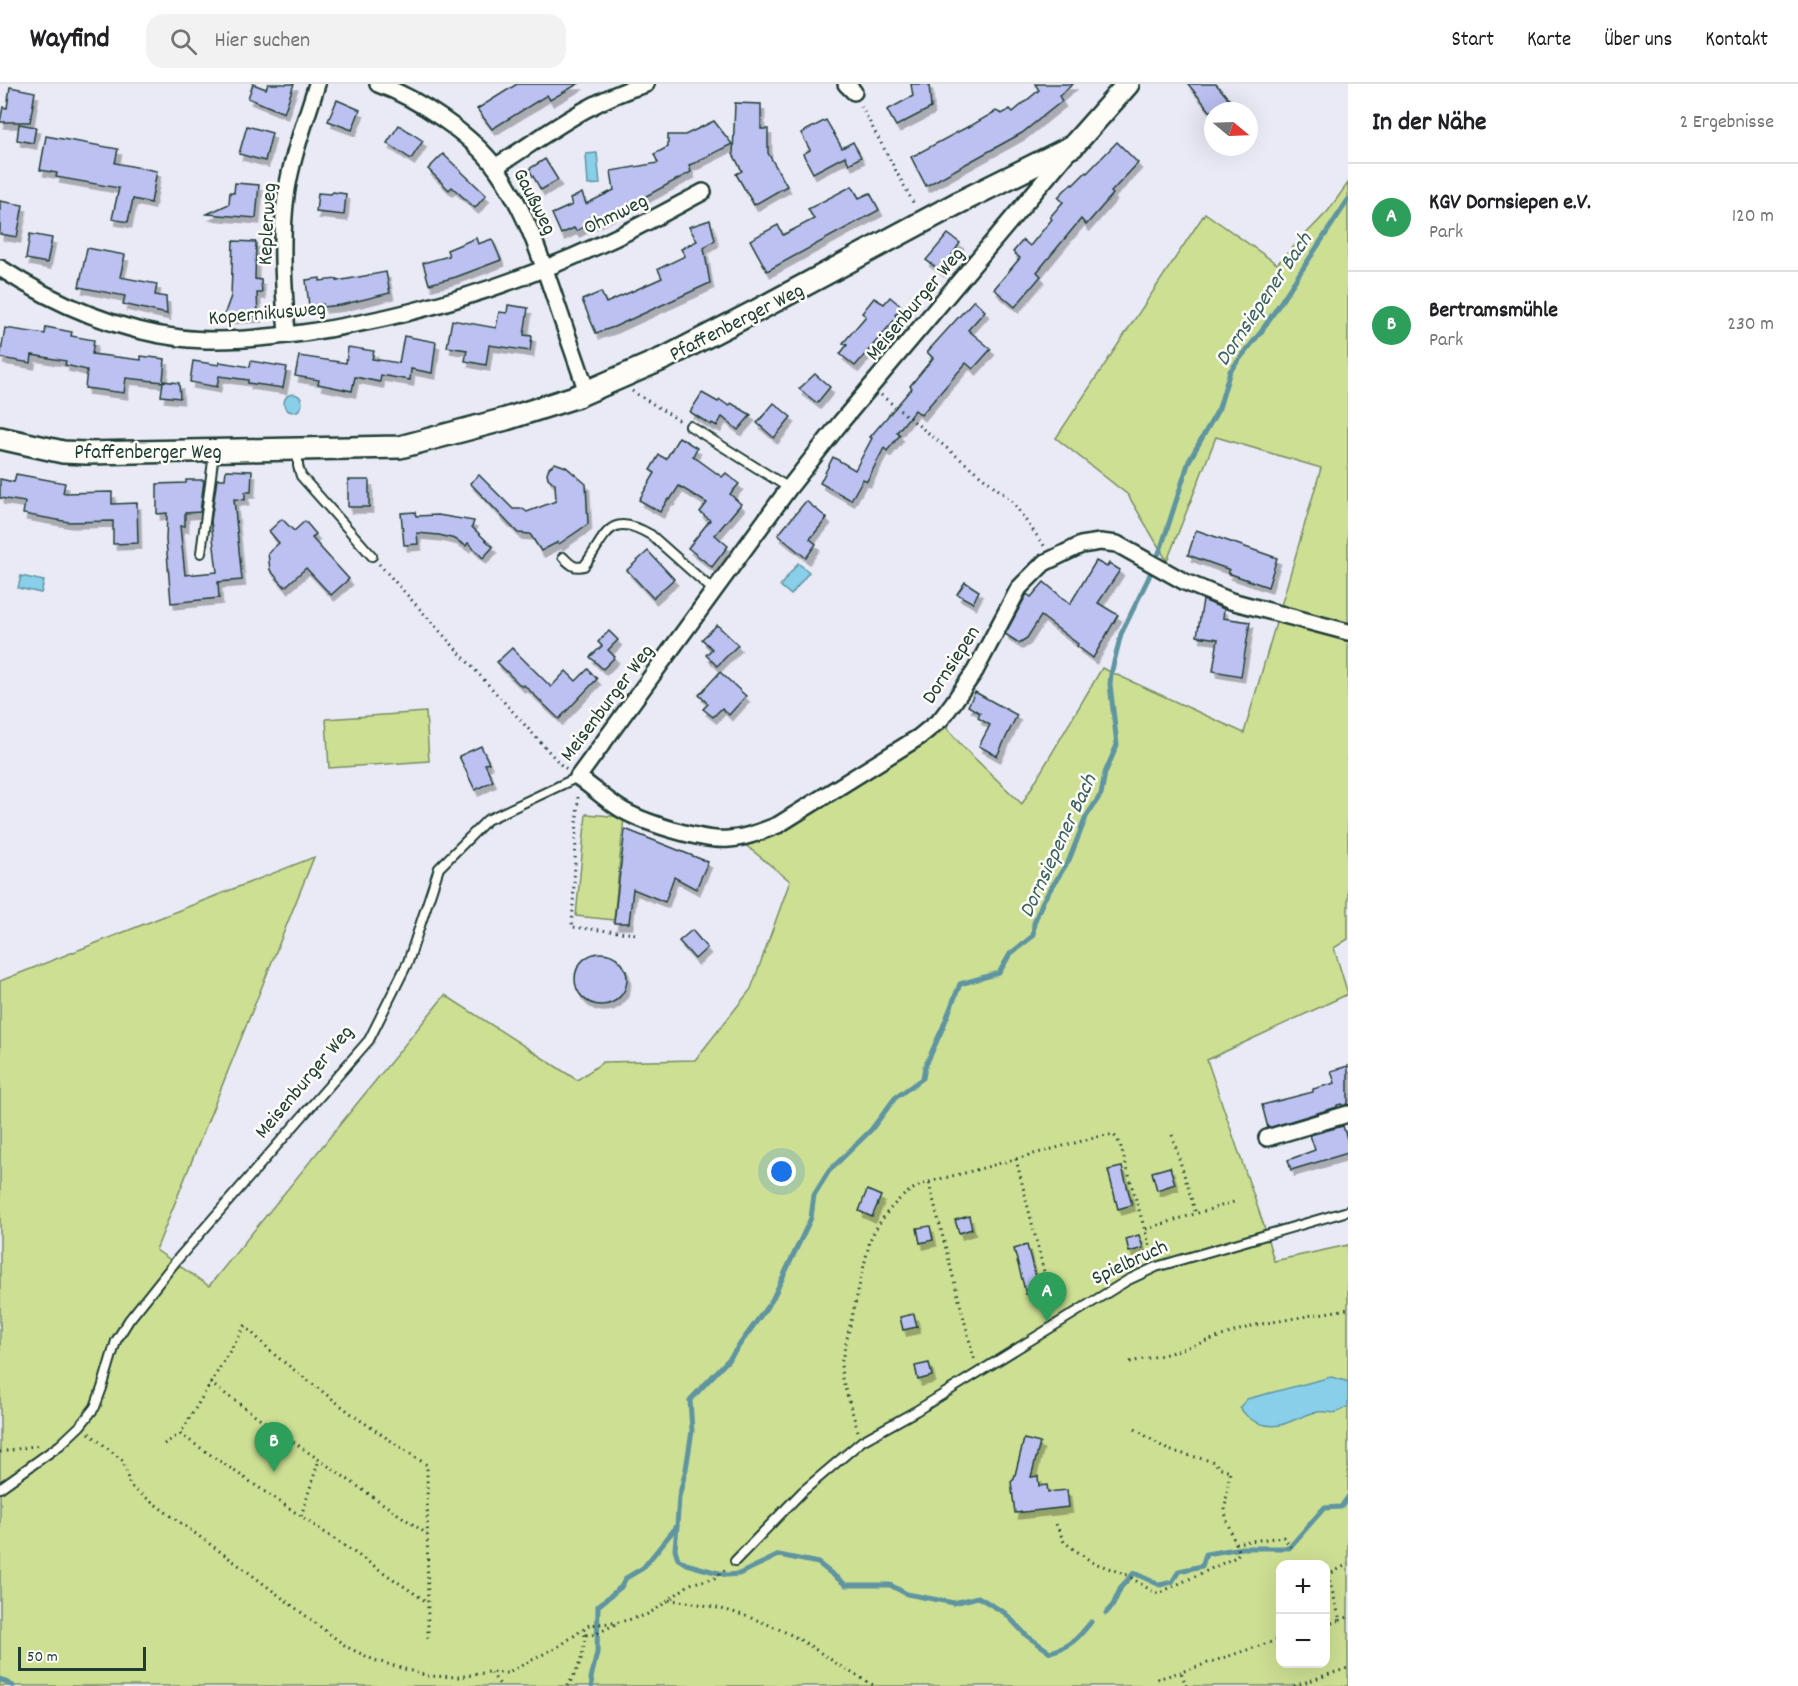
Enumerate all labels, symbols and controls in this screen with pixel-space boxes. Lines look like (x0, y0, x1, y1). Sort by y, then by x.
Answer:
search box (146, 14, 566, 68)
text: Wayfind (30, 21, 110, 61)
icon: search (167, 25, 200, 58)
text: Hier suchen (215, 26, 310, 57)
text: Start (1452, 26, 1494, 56)
text: Karte (1527, 26, 1571, 56)
text: Über uns (1604, 26, 1672, 56)
text: Kontakt (1705, 26, 1768, 56)
north arrow (1204, 102, 1258, 156)
text: In der Nähe (1372, 105, 1486, 142)
text: 2 Ergebnisse (1679, 109, 1774, 137)
street label: Gaußweg (504, 164, 563, 241)
street label: Keplerweg (252, 182, 286, 266)
street label: Ohmweg (579, 187, 653, 244)
text: KGV Dornsiepen e.V. (1429, 188, 1591, 219)
text: A (1386, 203, 1397, 231)
text: 120 m (1732, 203, 1774, 231)
text: Park (1429, 219, 1463, 247)
water label: Dornsiepener Bach (1209, 226, 1322, 373)
street label: Meisenburger Weg (860, 241, 973, 368)
street label: Pfaffenberger Weg (665, 277, 810, 371)
street label: Kopernikusweg (207, 295, 327, 335)
text: Bertramsmühle (1429, 296, 1558, 327)
text: B (1387, 311, 1396, 339)
text: 230 m (1727, 311, 1774, 339)
text: Park (1429, 327, 1463, 355)
street label: Pfaffenberger Weg (74, 439, 222, 469)
street label: Dornsiepen (916, 620, 989, 711)
street label: Meisenburger Weg (554, 639, 663, 769)
water label: Dornsiepener Bach (1012, 769, 1106, 923)
street label: Meisenburger Weg (249, 1019, 362, 1146)
your location (767, 1157, 796, 1186)
street label: Spielbruch (1087, 1233, 1173, 1294)
pin: A (1028, 1272, 1066, 1322)
pin: B (254, 1422, 294, 1472)
map controls (1276, 1560, 1330, 1668)
button: + (1276, 1560, 1330, 1614)
button: − (1276, 1614, 1330, 1668)
scale bar (18, 1644, 146, 1672)
text: 50 m (27, 1646, 58, 1669)

